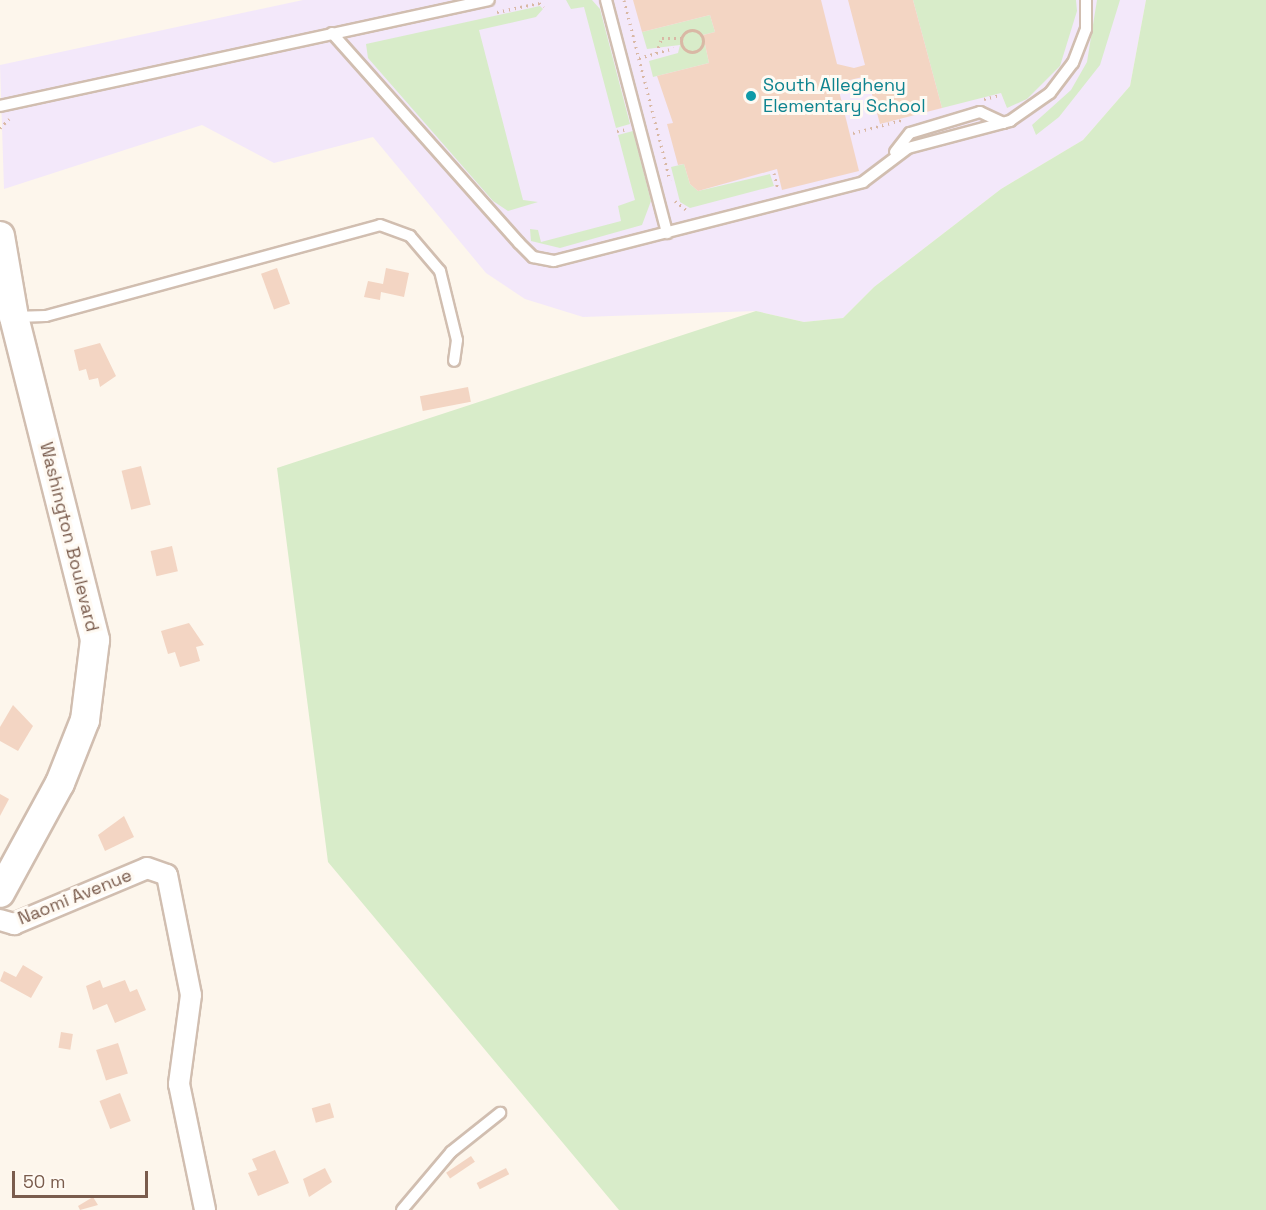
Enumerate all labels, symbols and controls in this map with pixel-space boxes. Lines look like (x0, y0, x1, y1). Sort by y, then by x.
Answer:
place label: South Allegheny Elementary School (763, 75, 926, 118)
marker: South Allegheny Elementary School (744, 89, 758, 103)
street label: Washington Boulevard (35, 440, 103, 634)
street label: Naomi Avenue (15, 864, 135, 930)
scale bar (15, 1159, 152, 1197)
text: 50 m (23, 1170, 65, 1193)

